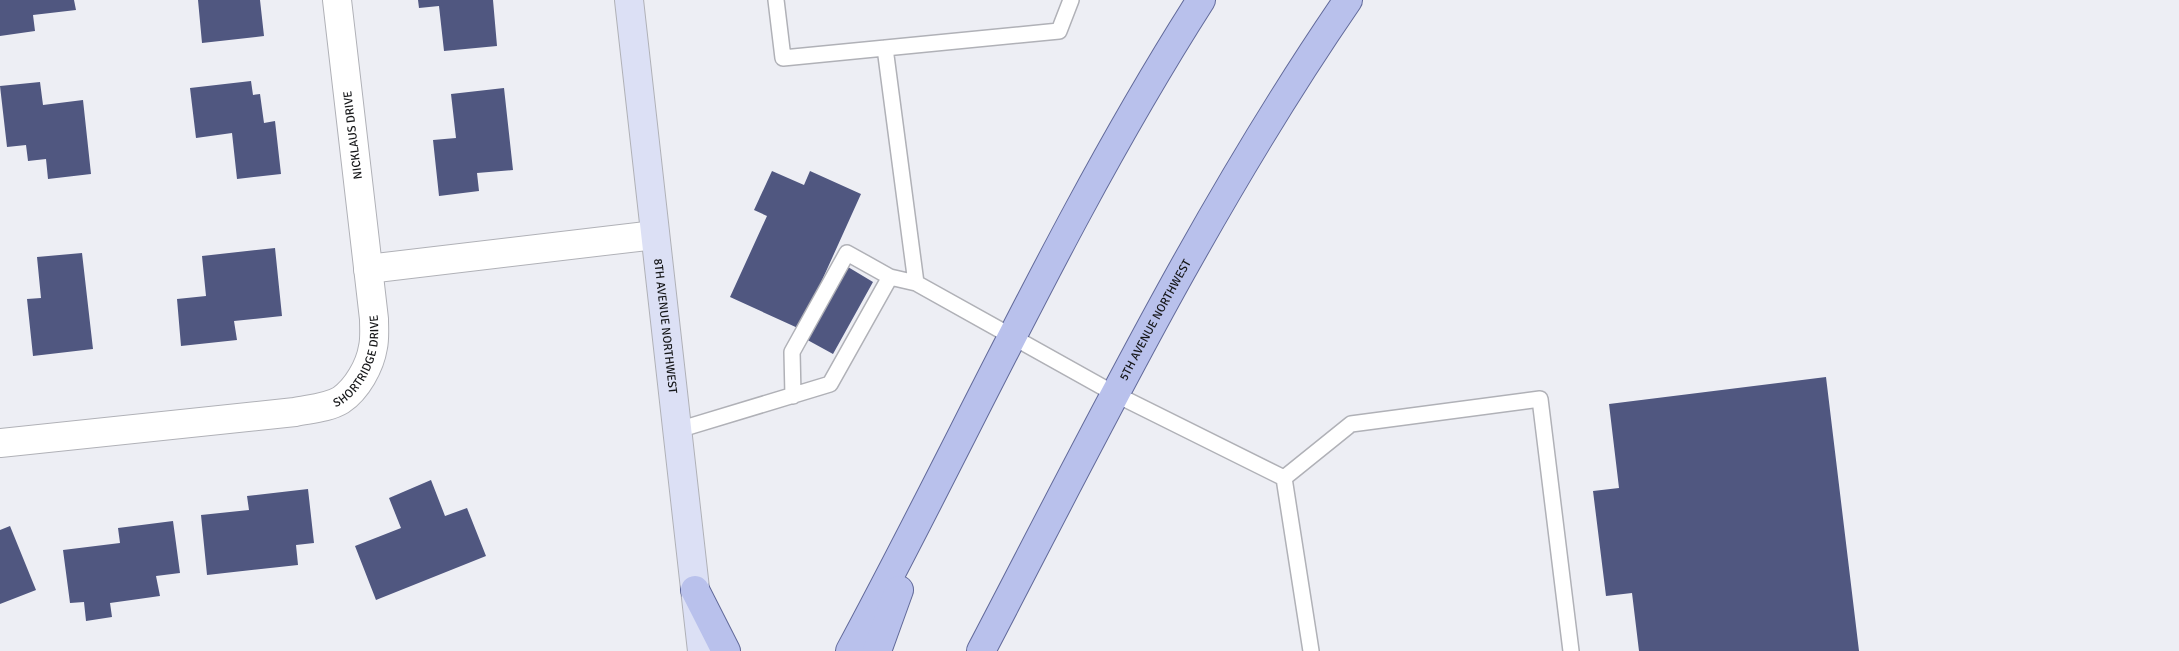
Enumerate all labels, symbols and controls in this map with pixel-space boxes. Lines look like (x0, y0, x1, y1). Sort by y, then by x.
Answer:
street label: NICKLAUS DRIVE (340, 90, 366, 180)
street label: 5TH AVENUE NORTHWEST (1116, 257, 1194, 383)
street label: 8TH AVENUE NORTHWEST (651, 258, 681, 394)
street label: SHORTRIDGE DRIVE (331, 314, 382, 410)

